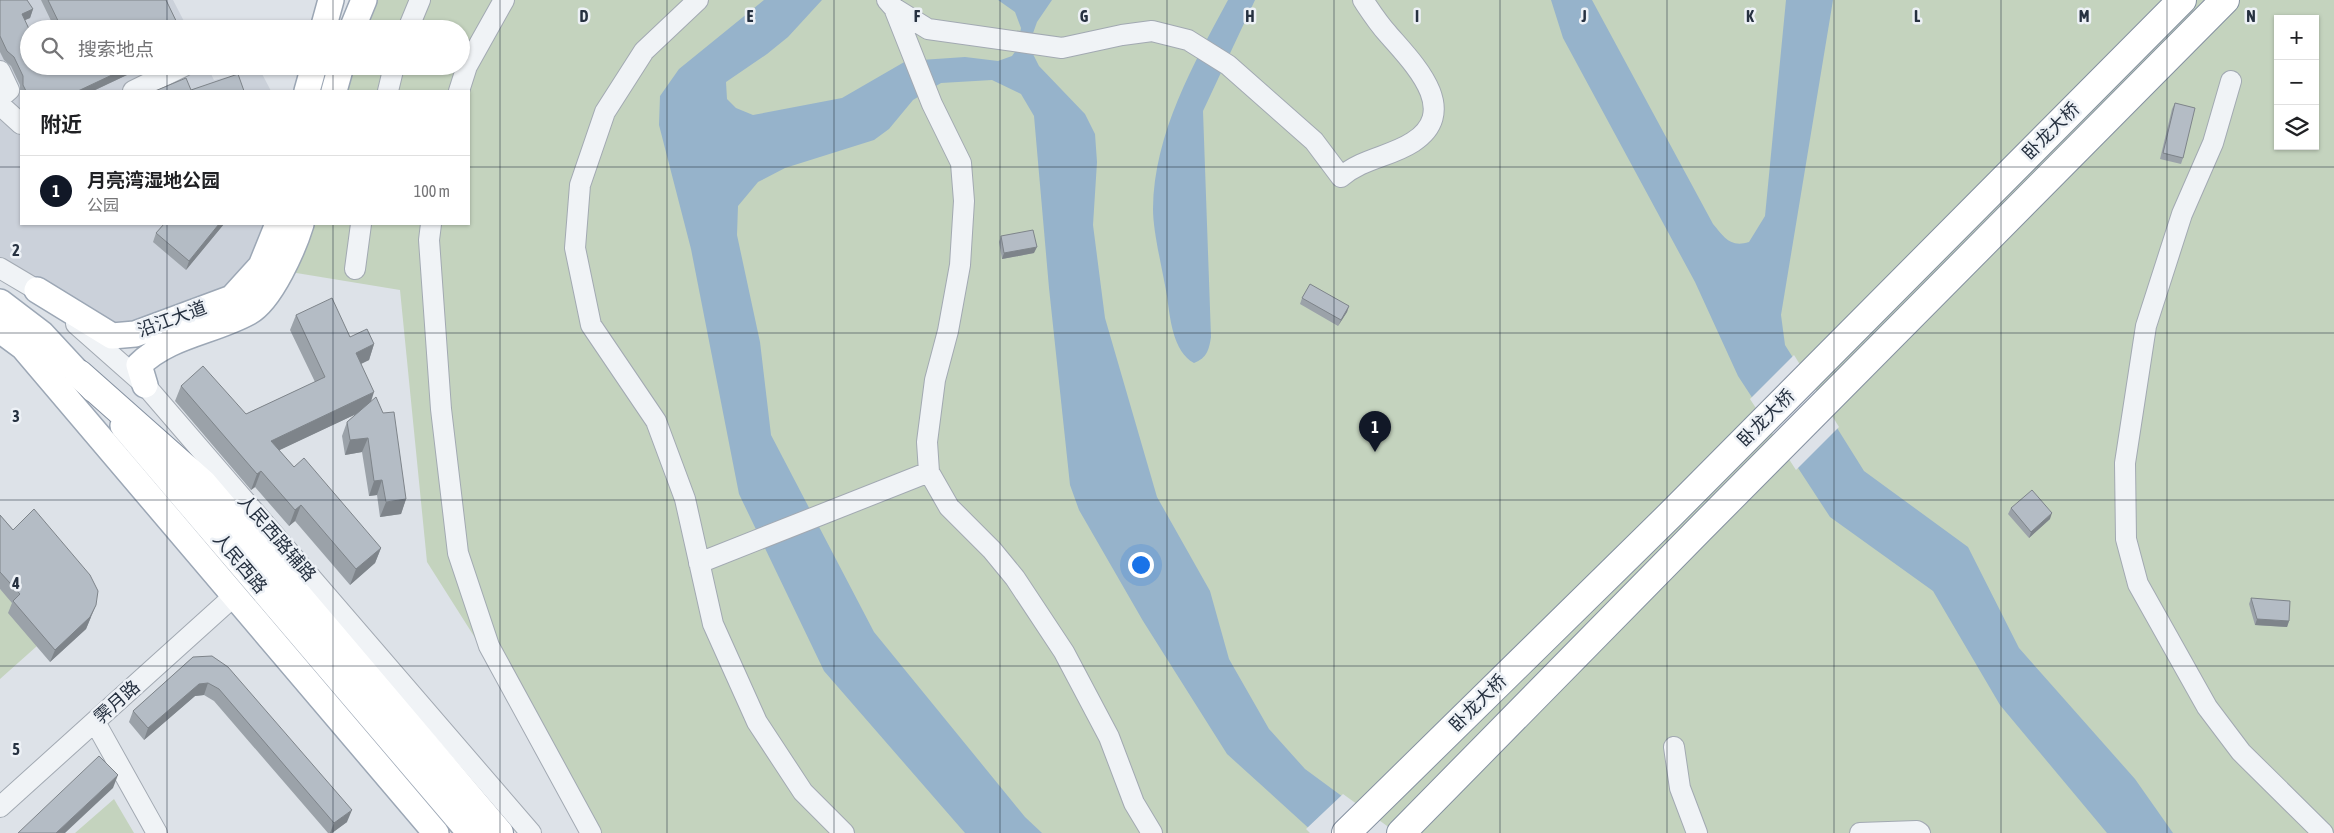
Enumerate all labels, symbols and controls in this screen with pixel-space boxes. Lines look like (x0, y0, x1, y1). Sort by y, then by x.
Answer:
text: D (580, 7, 589, 25)
text: E (747, 7, 754, 25)
text: F (914, 7, 921, 25)
text: G (1080, 7, 1089, 25)
text: H (1245, 7, 1255, 25)
text: I (1415, 7, 1419, 25)
text: J (1580, 7, 1587, 25)
text: K (1746, 7, 1754, 25)
text: L (1914, 7, 1921, 25)
text: M (2079, 7, 2089, 25)
text: N (2246, 7, 2256, 25)
map controls (2274, 15, 2319, 150)
button: + (2274, 15, 2319, 60)
search box (20, 20, 470, 75)
icon: search (38, 34, 66, 62)
text: 搜索地点 (78, 38, 154, 60)
button: − (2274, 60, 2319, 105)
street label: 卧龙大桥 (2018, 98, 2084, 164)
button: layers (2274, 105, 2319, 150)
text: 附近 (40, 112, 82, 136)
text: 月亮湾湿地公园 (87, 169, 220, 191)
text: 1 (52, 182, 60, 200)
text: 100 m (414, 182, 450, 200)
text: 公园 (87, 196, 119, 214)
text: 2 (12, 241, 20, 259)
street label: 沿江大道 (134, 296, 209, 341)
street label: 卧龙大桥 (1733, 385, 1799, 451)
text: 3 (12, 407, 20, 425)
pin: 1 (1359, 411, 1391, 452)
street label: 人民西路辅路 (233, 490, 321, 586)
street label: 人民西路 (209, 528, 271, 598)
your location (1128, 552, 1154, 578)
text: 4 (11, 574, 20, 592)
street label: 卧龙大桥 (1445, 670, 1511, 736)
street label: 霁月路 (90, 676, 144, 727)
text: 5 (12, 740, 20, 758)

